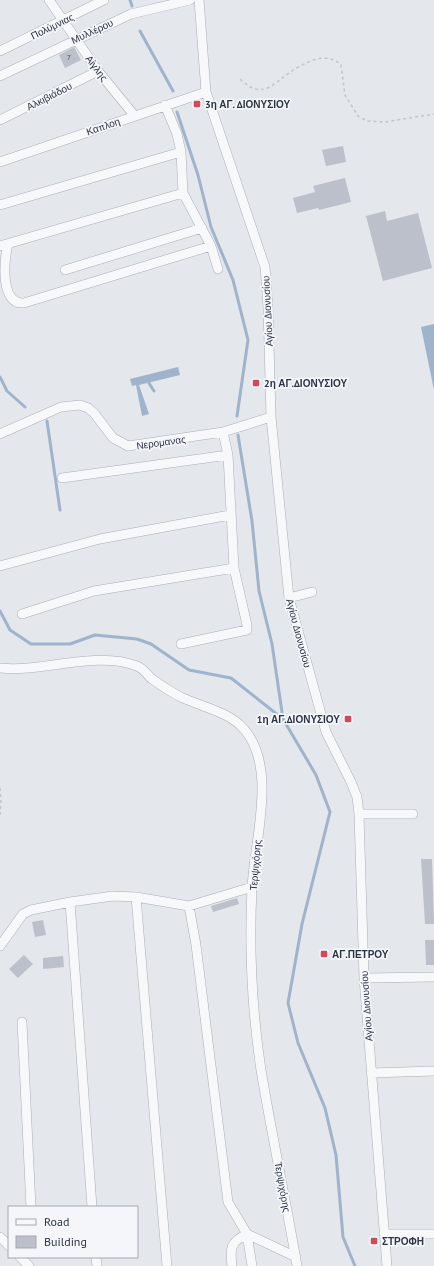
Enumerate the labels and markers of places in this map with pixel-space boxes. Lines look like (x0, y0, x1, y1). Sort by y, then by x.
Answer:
place label: 3η ΑΓ. ΔΙΟΝΥΣΙΟΥ (205, 98, 290, 111)
marker: 3η ΑΓ. ΔΙΟΝΥΣΙΟΥ (192, 99, 202, 109)
place label: 2η ΑΓ.ΔΙΟΝΥΣΙΟΥ (264, 377, 348, 390)
marker: 2η ΑΓ.ΔΙΟΝΥΣΙΟΥ (251, 378, 261, 388)
place label: 1η ΑΓ.ΔΙΟΝΥΣΙΟΥ (257, 713, 340, 726)
marker: 1η ΑΓ.ΔΙΟΝΥΣΙΟΥ (343, 714, 353, 724)
place label: ΑΓ.ΠΕΤΡΟΥ (332, 948, 389, 961)
marker: ΑΓ.ΠΕΤΡΟΥ (319, 949, 329, 959)
place label: ΣΤΡΟΦΗ (382, 1235, 424, 1248)
marker: ΣΤΡΟΦΗ (369, 1236, 379, 1246)

